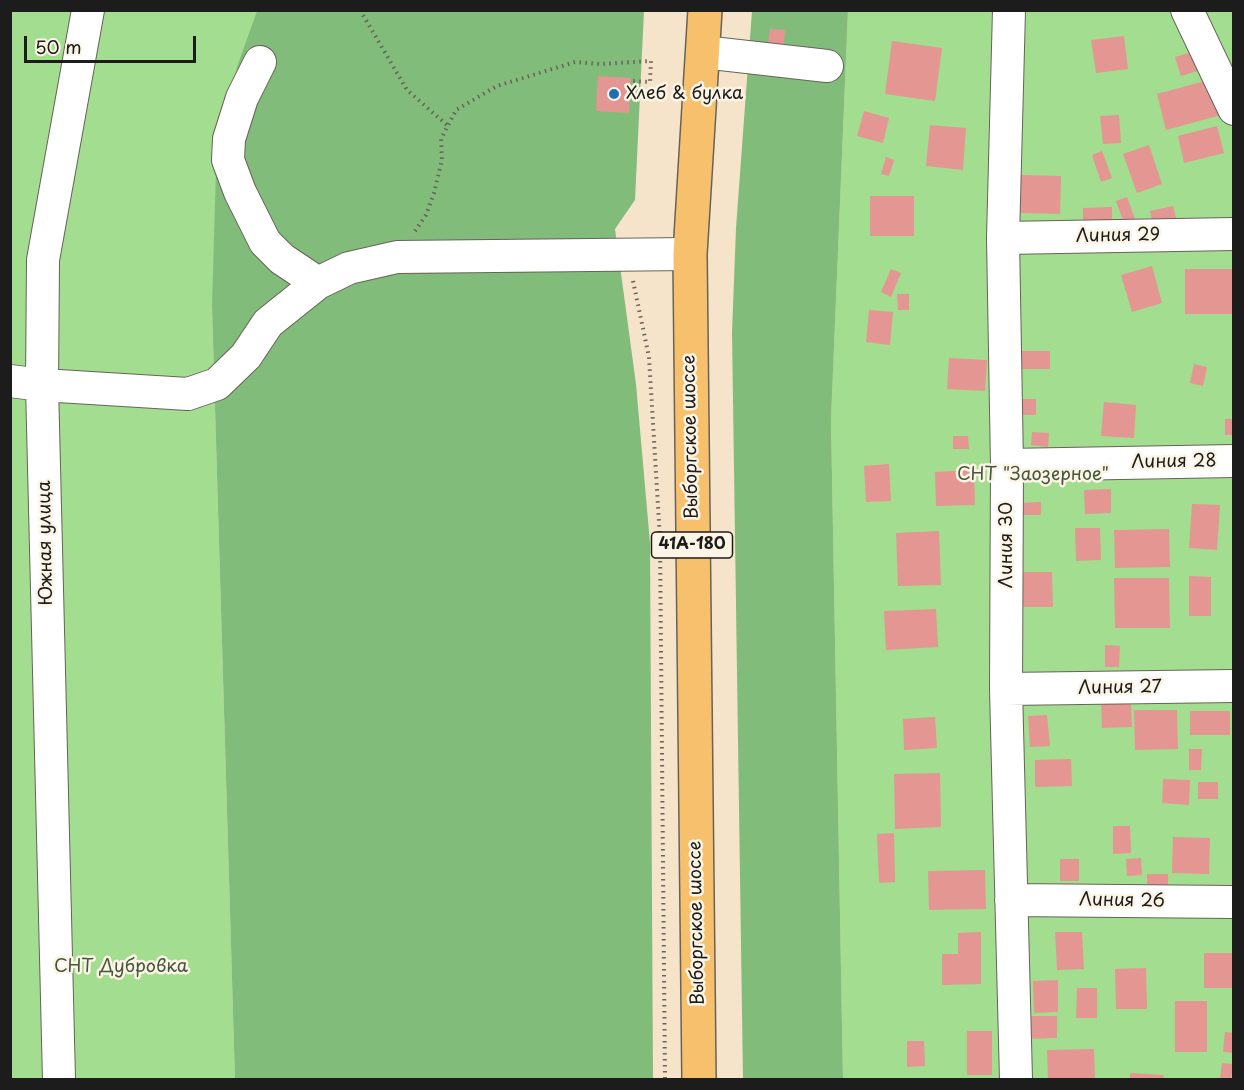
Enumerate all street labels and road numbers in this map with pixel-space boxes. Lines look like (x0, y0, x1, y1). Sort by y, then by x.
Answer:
street label: Линия 29 (1076, 224, 1160, 248)
street label: Выборгское шоссе (679, 355, 703, 519)
street label: Линия 28 (1131, 450, 1217, 474)
street label: Южная улица (34, 480, 58, 606)
street label: Линия 30 (996, 502, 1018, 588)
road number: 41А-180 (652, 532, 732, 558)
street label: Линия 27 (1078, 676, 1162, 700)
street label: Выборгское шоссе (685, 841, 709, 1005)
street label: Линия 26 (1079, 889, 1165, 913)

